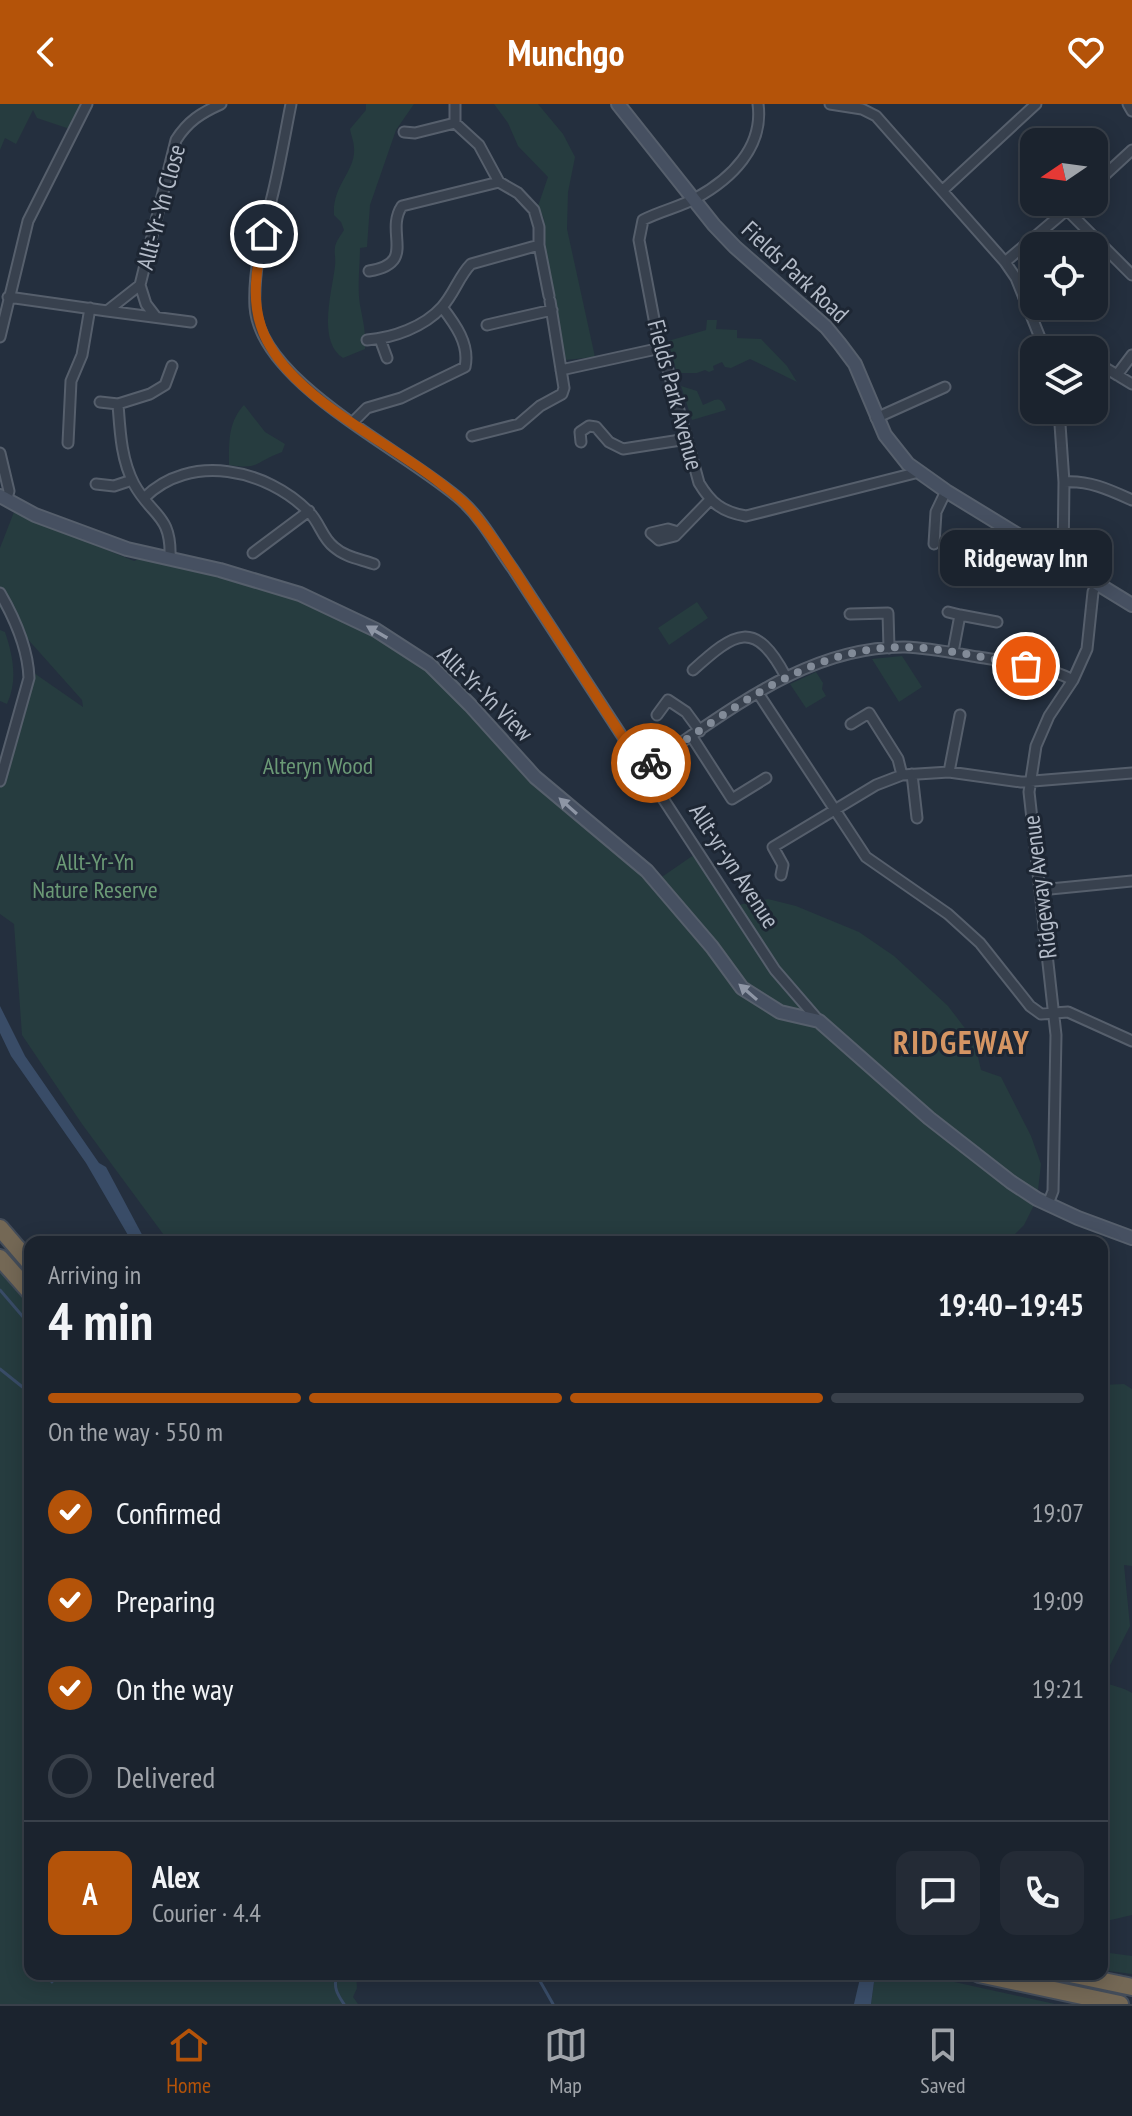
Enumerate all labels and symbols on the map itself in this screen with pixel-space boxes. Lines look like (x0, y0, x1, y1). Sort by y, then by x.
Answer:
north arrow (1020, 128, 1108, 216)
street label: Allt-Yr-Yn Close (129, 141, 192, 273)
pin (230, 200, 298, 268)
street label: Fields Park Road (735, 214, 855, 329)
street label: Fields Park Avenue (641, 316, 710, 473)
callout: Ridgeway Inn (940, 530, 1112, 586)
one-way arrow (366, 625, 388, 639)
pin (992, 632, 1060, 700)
street label: Allt-Yr-Yn View (431, 639, 540, 749)
courier (611, 723, 691, 803)
park label: Alteryn Wood (263, 750, 373, 781)
street label: Allt-yr-yn Avenue (683, 797, 786, 934)
one-way arrow (559, 798, 578, 816)
street label: Ridgeway Avenue (1015, 813, 1064, 961)
park label: Allt-Yr-Yn Nature Reserve (32, 846, 158, 905)
one-way arrow (739, 983, 758, 1001)
district label: RIDGEWAY (893, 1021, 1031, 1063)

